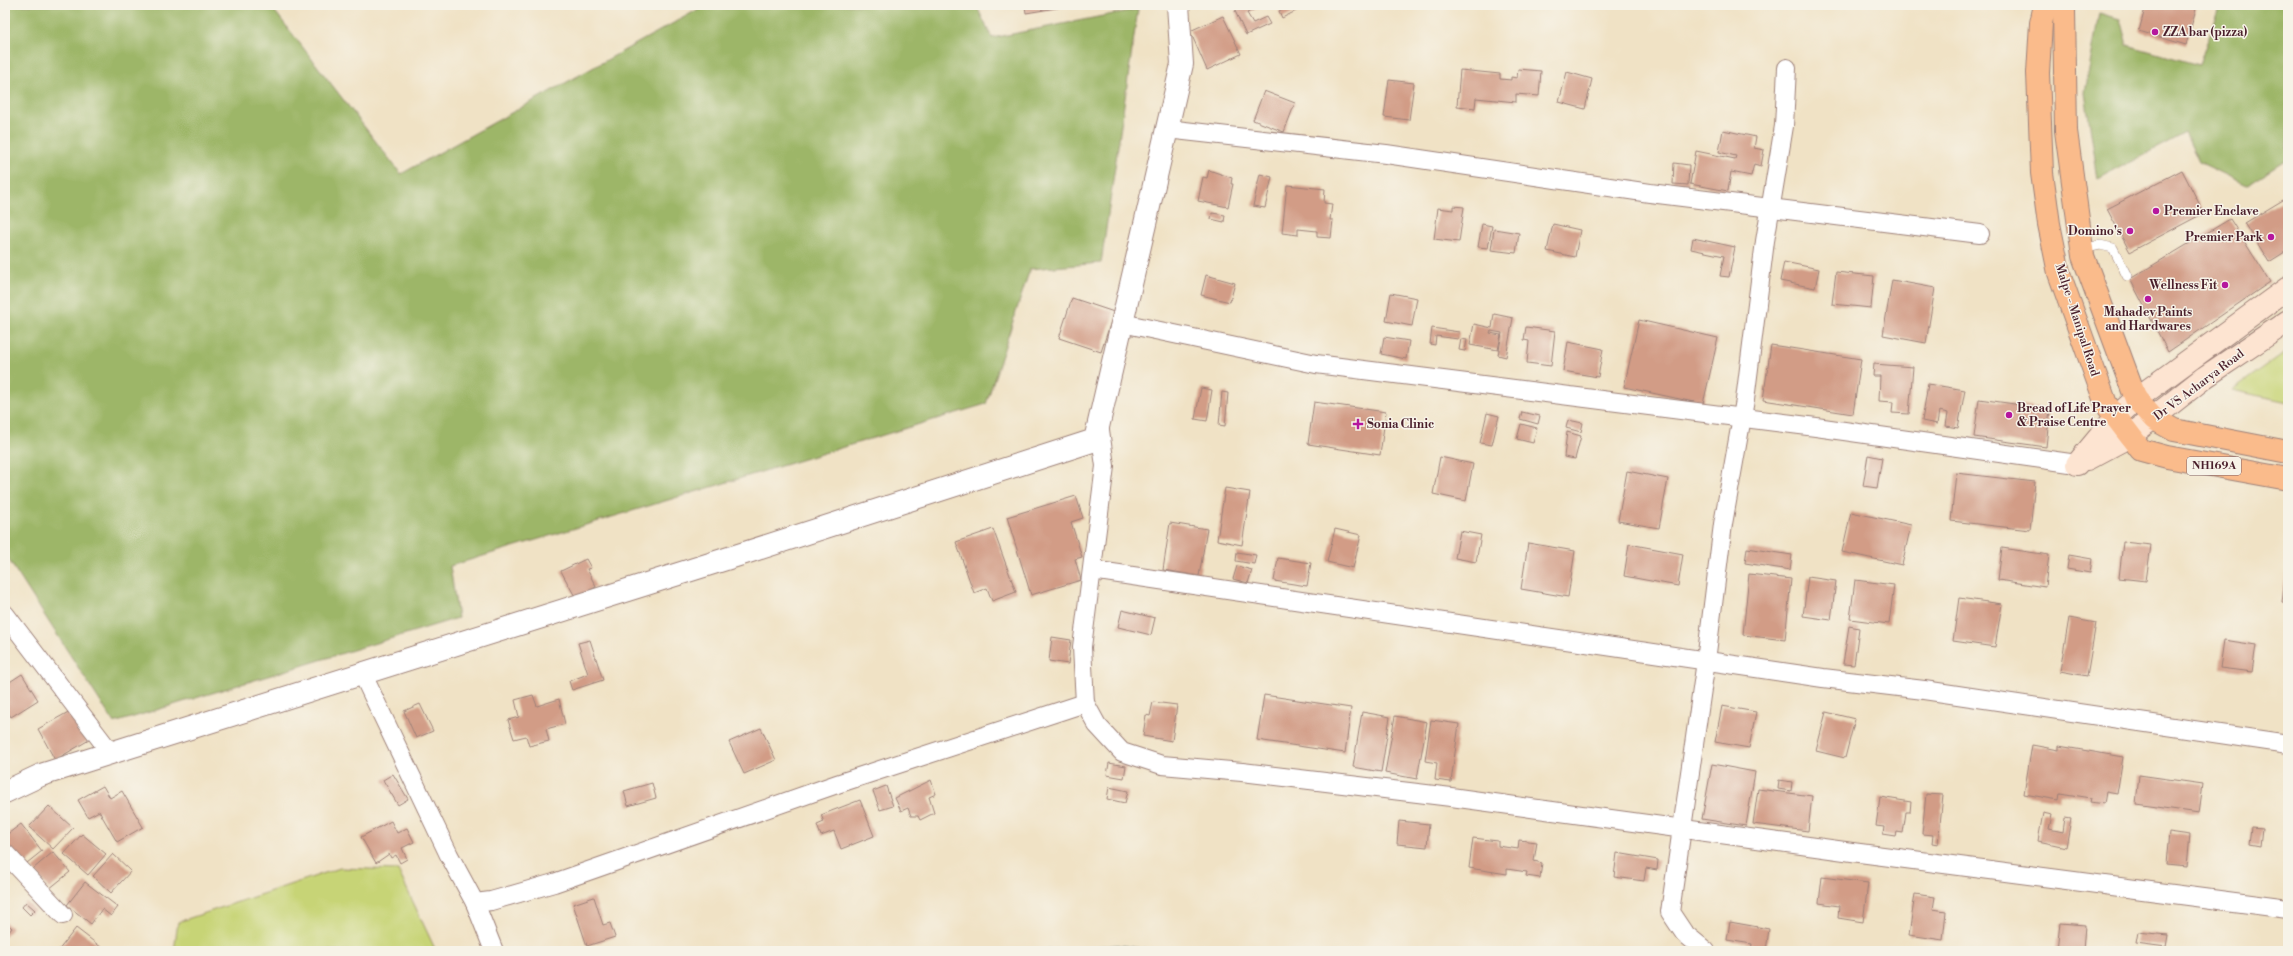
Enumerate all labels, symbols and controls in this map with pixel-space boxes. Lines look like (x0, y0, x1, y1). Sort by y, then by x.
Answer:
place label: ZZA bar (pizza) (2163, 25, 2248, 40)
marker: ZZA bar (pizza) (2150, 27, 2160, 37)
place label: Premier Enclave (2164, 204, 2259, 219)
marker: Premier Enclave (2151, 206, 2161, 216)
place label: Domino's (2068, 224, 2122, 239)
marker: Domino's (2125, 226, 2135, 236)
place label: Premier Park (2185, 230, 2264, 245)
marker: Premier Park (2266, 232, 2276, 242)
street label: Malpe - Manipal Road (2052, 262, 2102, 378)
place label: Wellness Fit (2148, 278, 2218, 293)
marker: Wellness Fit (2220, 280, 2230, 290)
marker: Mahadev Paints and Hardwares (2143, 294, 2153, 304)
place label: Mahadev Paints and Hardwares (2104, 305, 2192, 334)
street label: Dr VS Acharya Road (2151, 346, 2247, 424)
place label: Bread of Life Prayer & Praise Centre (2017, 401, 2131, 430)
marker: Bread of Life Prayer & Praise Centre (2004, 410, 2014, 420)
place label: Sonia Clinic (1367, 417, 1434, 432)
marker: Sonia Clinic (1352, 418, 1364, 430)
road number: NH169A (2187, 457, 2241, 475)

